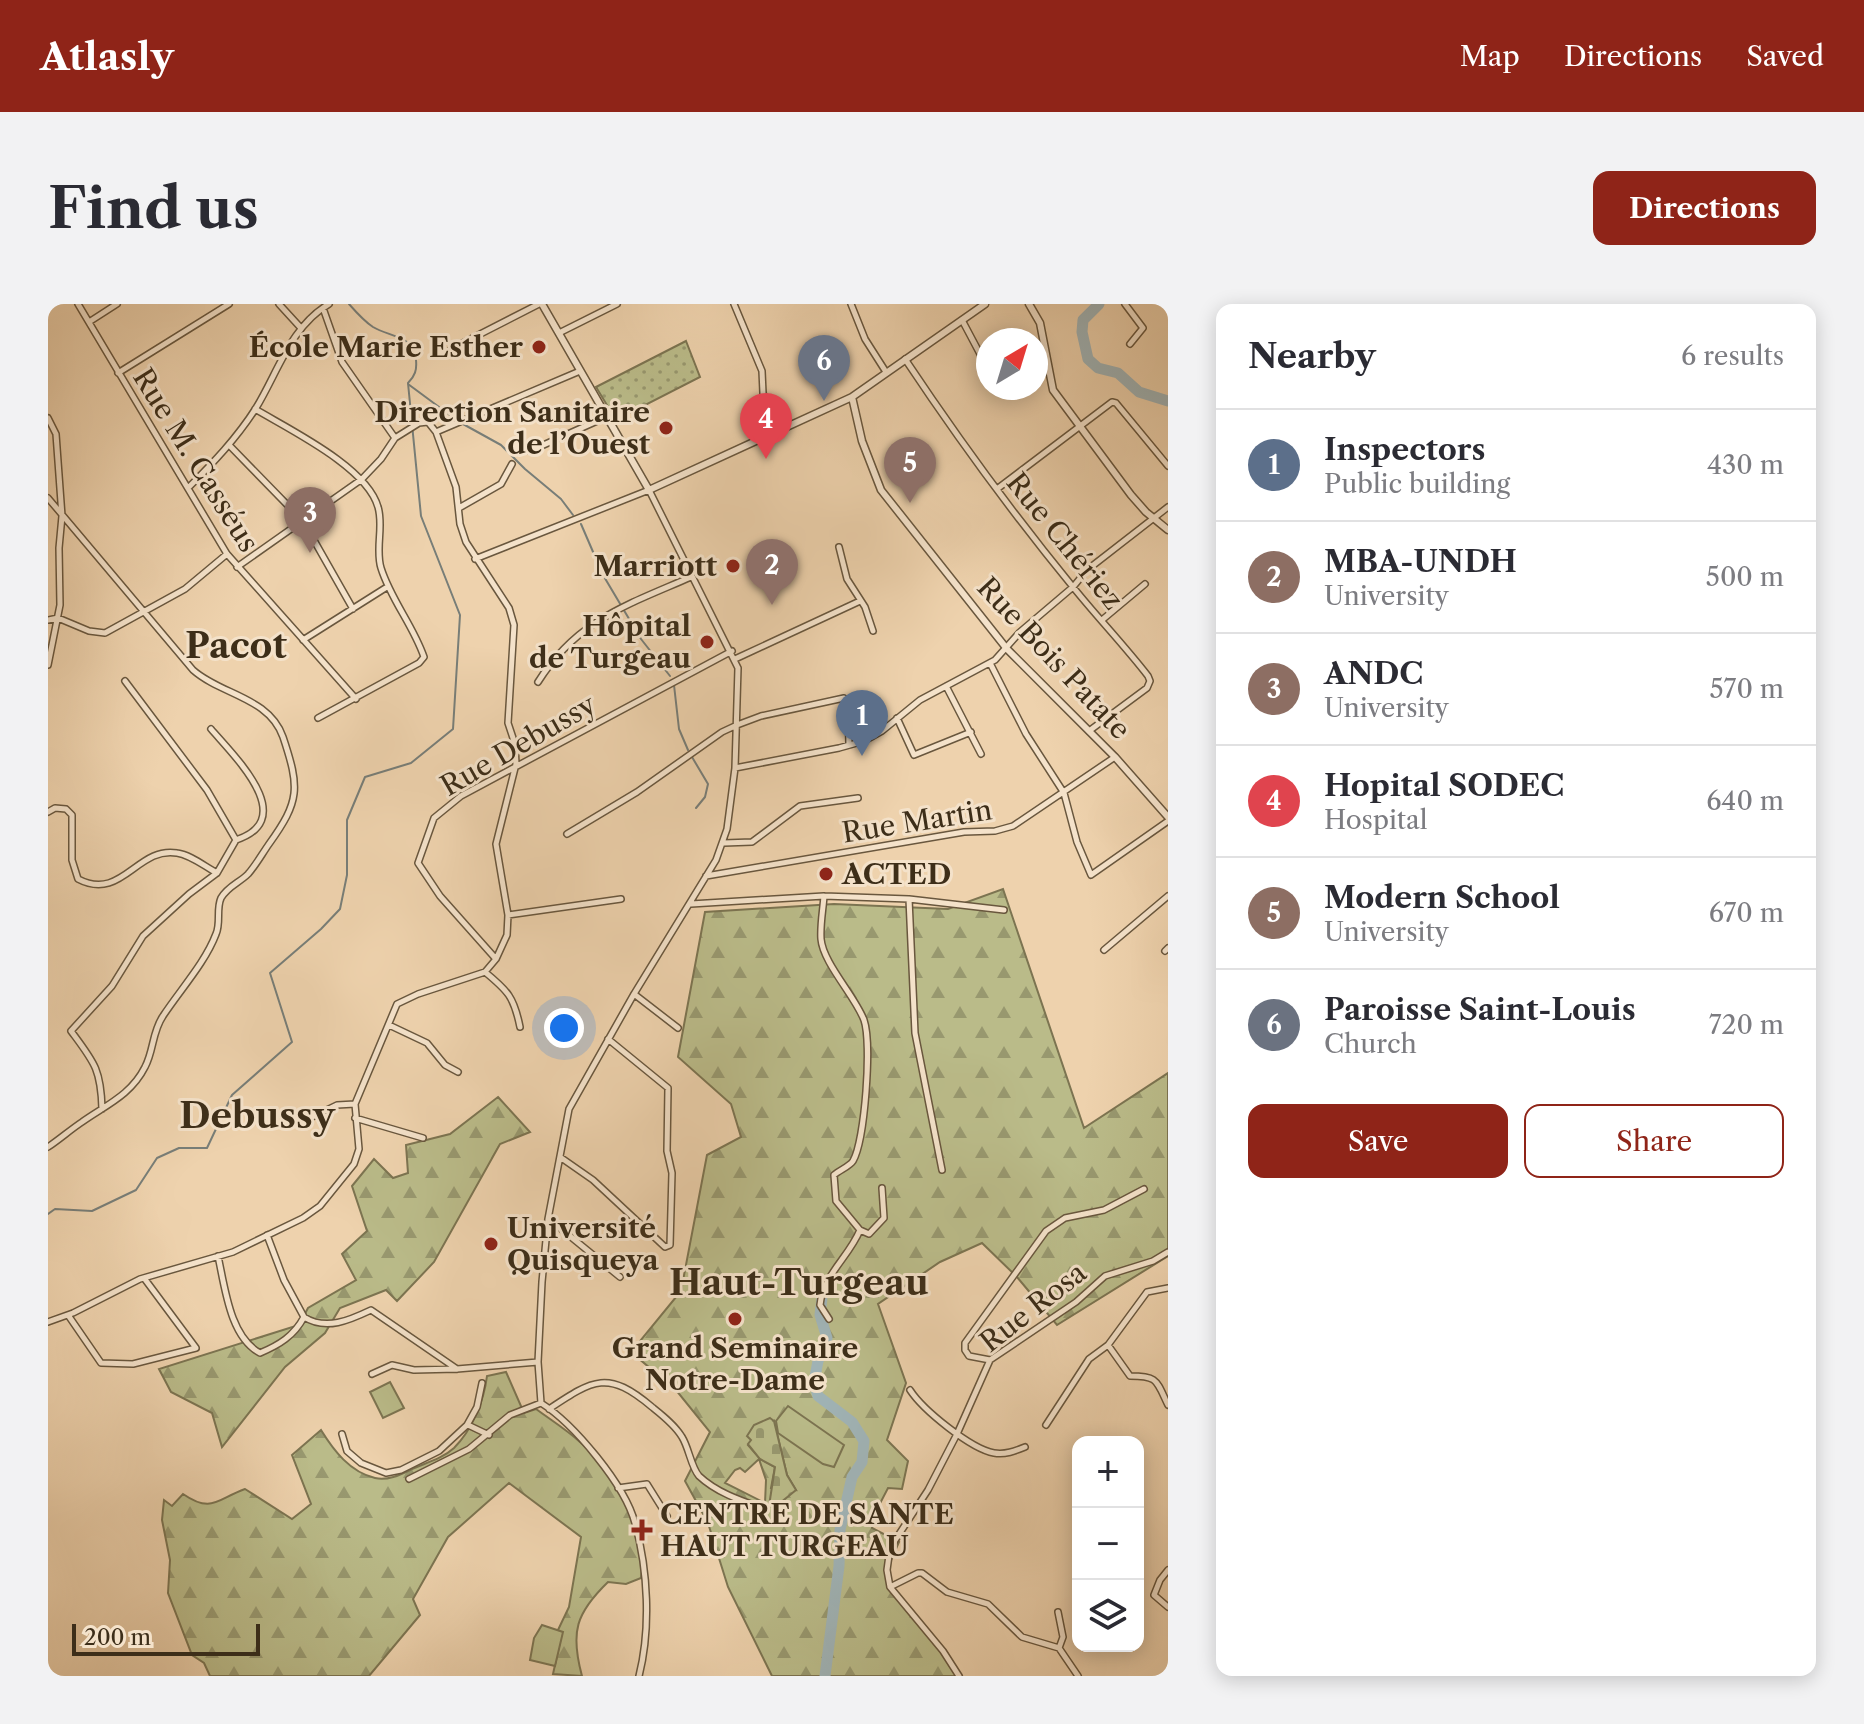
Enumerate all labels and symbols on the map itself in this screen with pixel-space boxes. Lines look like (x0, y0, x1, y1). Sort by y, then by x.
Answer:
north arrow (976, 328, 1048, 400)
place label: École Marie Esther (249, 330, 523, 364)
pin: 6 (798, 335, 850, 401)
marker: École Marie Esther (530, 338, 548, 356)
street label: Rue M. Casséus (126, 362, 266, 558)
pin: 4 (740, 393, 792, 459)
place label: Direction Sanitaire de l’Ouest (374, 395, 651, 461)
marker: Direction Sanitaire de l’Ouest (657, 419, 675, 437)
pin: 5 (884, 437, 936, 503)
street label: Rue Chériez (1000, 466, 1130, 616)
pin: 3 (284, 487, 336, 553)
pin: 2 (746, 539, 798, 605)
place label: Marriott (594, 549, 718, 583)
marker: Marriott (724, 557, 742, 575)
street label: Rue Bois Patate (970, 570, 1138, 746)
place label: Hôpital de Turgeau (529, 609, 691, 675)
district label: Pacot (185, 623, 288, 667)
marker: Hôpital de Turgeau (698, 633, 716, 651)
street label: Rue Debussy (435, 687, 602, 803)
pin: 1 (836, 690, 888, 756)
street label: Rue Martin (840, 792, 994, 850)
place label: ACTED (841, 857, 951, 891)
marker: ACTED (817, 865, 835, 883)
your location (544, 1008, 584, 1048)
district label: Debussy (179, 1093, 336, 1137)
place label: Université Quisqueya (507, 1211, 659, 1277)
marker: Université Quisqueya (482, 1235, 500, 1253)
street label: Rue Rosa (973, 1255, 1093, 1359)
district label: Haut-Turgeau (669, 1260, 929, 1304)
marker: Grand Seminaire Notre-Dame (726, 1310, 744, 1328)
place label: Grand Seminaire Notre-Dame (612, 1331, 858, 1397)
place label: CENTRE DE SANTE HAUT TURGEAU (660, 1497, 954, 1563)
marker: CENTRE DE SANTE HAUT TURGEAU (631, 1519, 653, 1541)
scale bar (72, 1620, 260, 1656)

